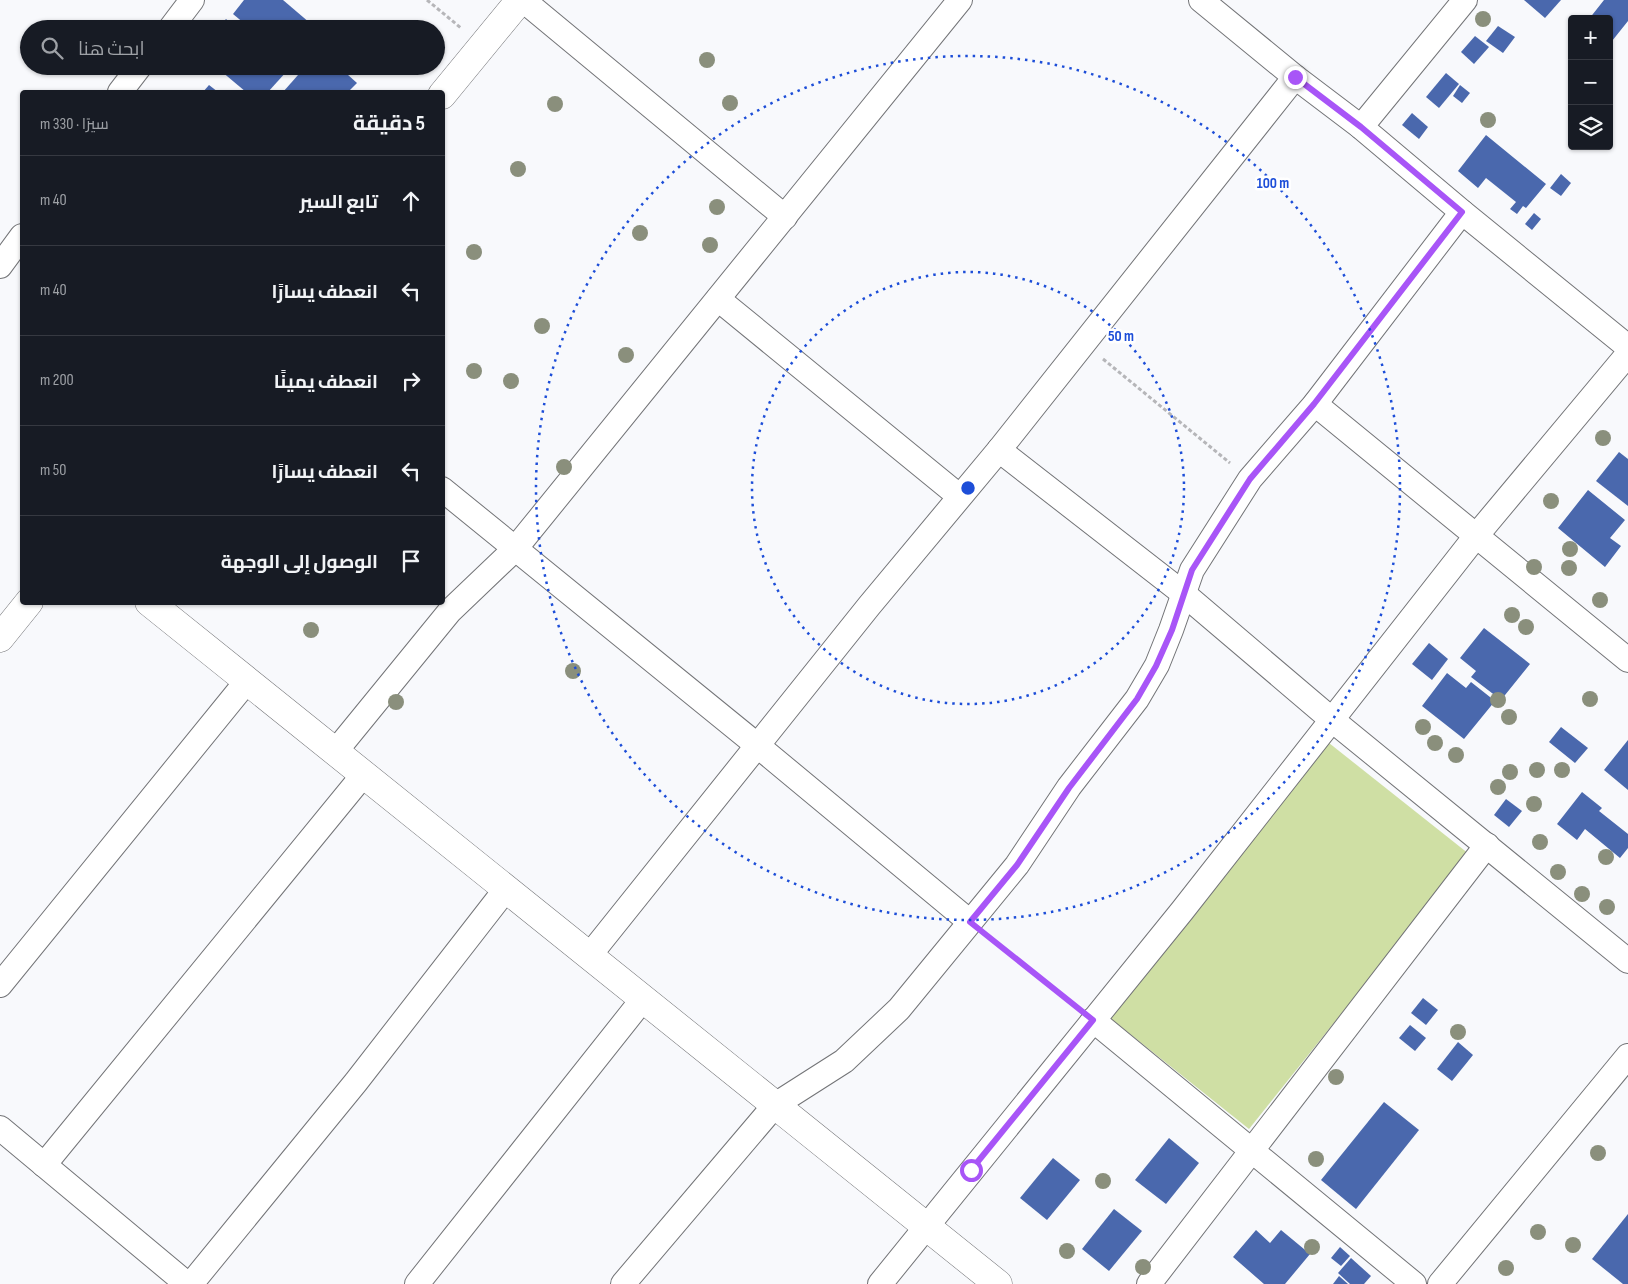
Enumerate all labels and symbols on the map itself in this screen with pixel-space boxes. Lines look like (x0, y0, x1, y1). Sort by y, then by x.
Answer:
route end (1284, 66, 1307, 89)
text: 100 m (1257, 174, 1289, 193)
text: 50 m (1108, 327, 1134, 346)
centre of rings (959, 479, 977, 497)
route start (960, 1159, 983, 1182)

